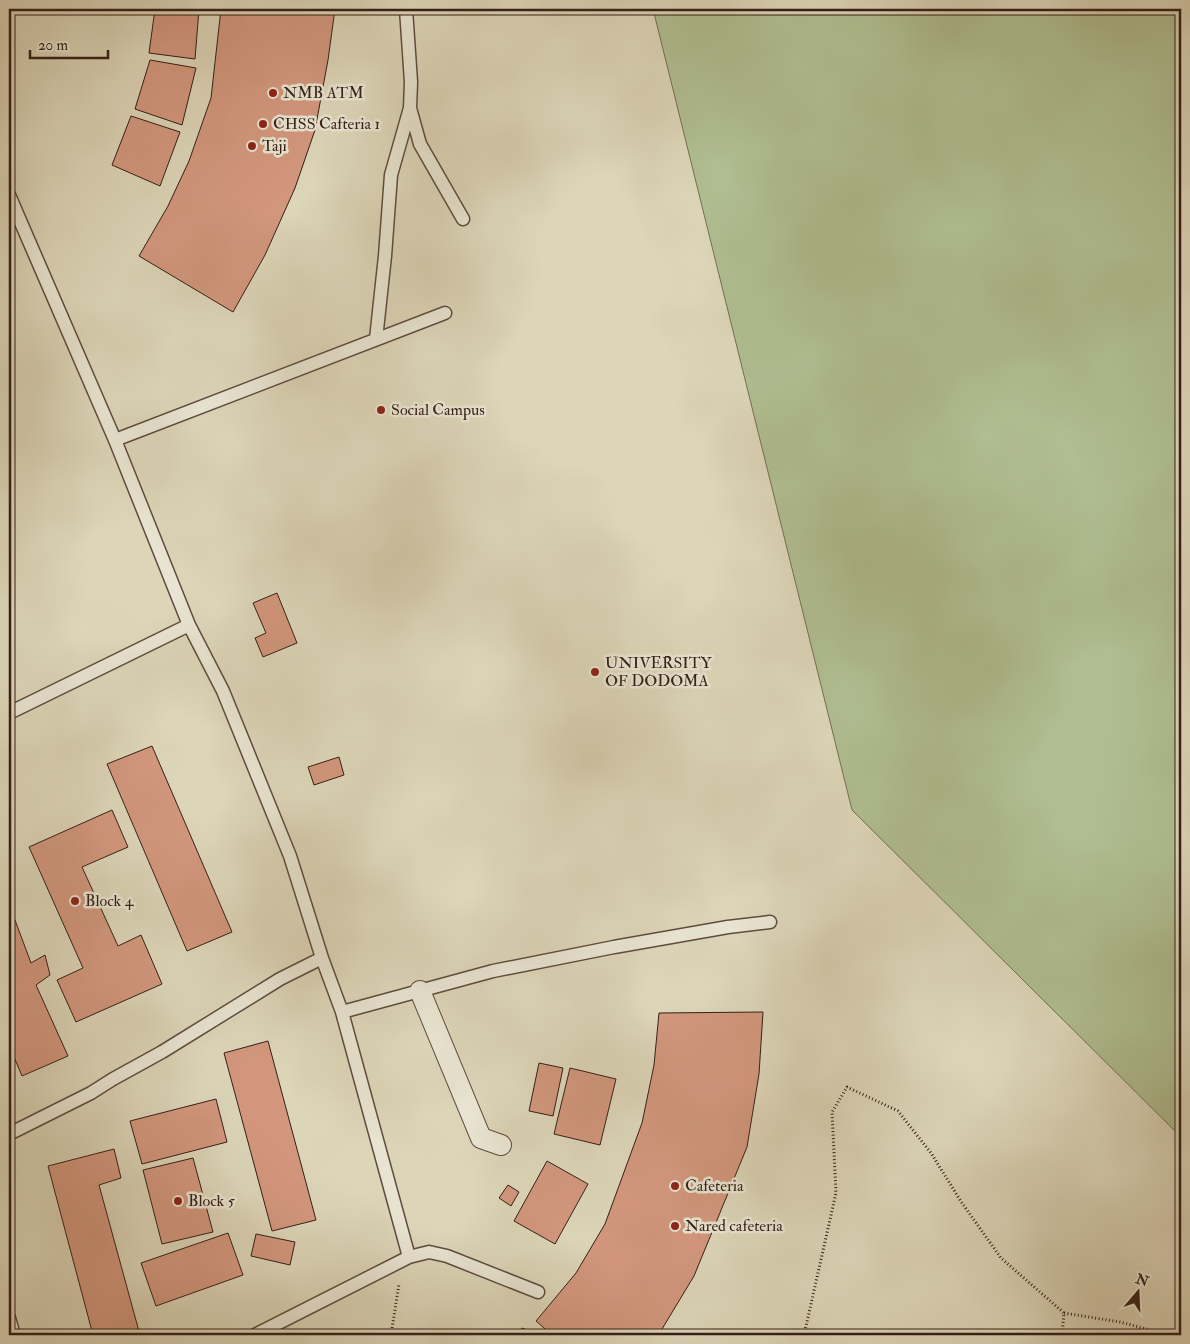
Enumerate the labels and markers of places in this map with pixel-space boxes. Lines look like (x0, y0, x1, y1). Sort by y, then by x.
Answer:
place label: NMB ATM (283, 83, 364, 103)
marker: NMB ATM (267, 87, 279, 99)
place label: CHSS Cafteria 1 (273, 114, 380, 134)
marker: CHSS Cafteria 1 (257, 118, 269, 130)
place label: Taji (262, 136, 287, 156)
marker: Taji (246, 140, 258, 152)
place label: Social Campus (391, 400, 485, 421)
marker: Social Campus (375, 404, 387, 416)
place label: UNIVERSITY OF DODOMA (605, 653, 713, 691)
marker: UNIVERSITY OF DODOMA (589, 666, 601, 678)
place label: Block 4 (85, 891, 135, 911)
marker: Block 4 (69, 895, 81, 907)
place label: Cafeteria (685, 1176, 744, 1196)
marker: Cafeteria (669, 1180, 681, 1192)
place label: Block 5 (188, 1191, 235, 1211)
marker: Block 5 (172, 1195, 184, 1207)
place label: Nared cafeteria (685, 1216, 783, 1236)
marker: Nared cafeteria (669, 1220, 681, 1232)

